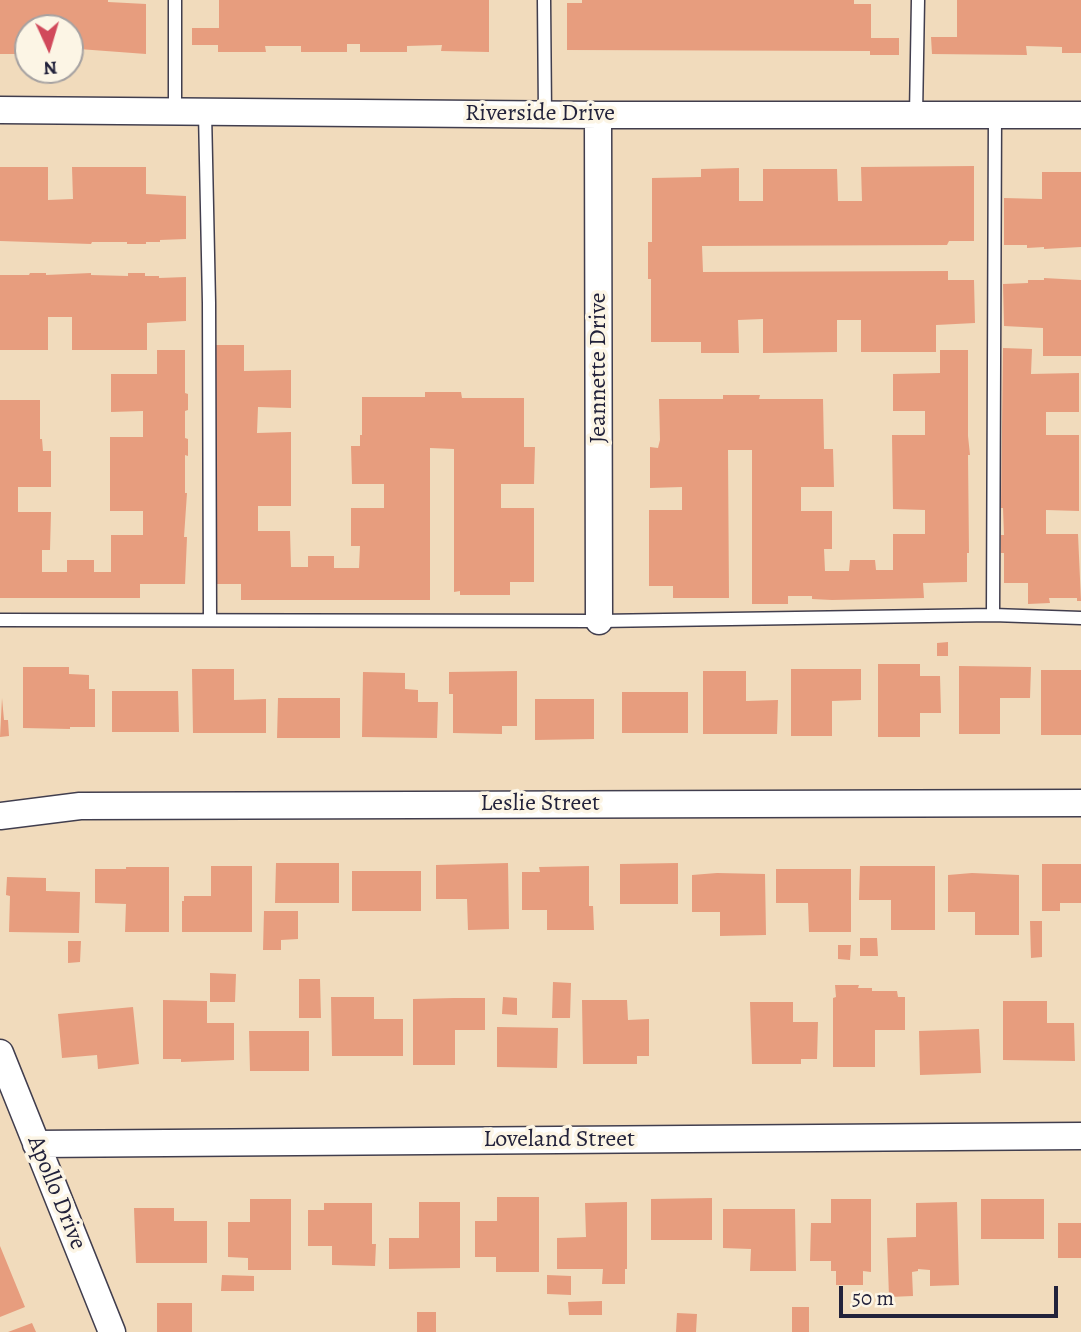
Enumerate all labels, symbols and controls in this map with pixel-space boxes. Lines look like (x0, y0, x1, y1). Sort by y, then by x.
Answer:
north arrow (14, 14, 84, 84)
text: N (43, 55, 58, 81)
street label: Riverside Drive (465, 100, 615, 128)
street label: Jeannette Drive (585, 292, 613, 444)
street label: Leslie Street (480, 790, 600, 818)
street label: Loveland Street (483, 1126, 635, 1154)
street label: Apollo Drive (20, 1132, 92, 1254)
scale bar (843, 1272, 1062, 1316)
text: 50 m (852, 1284, 894, 1312)

